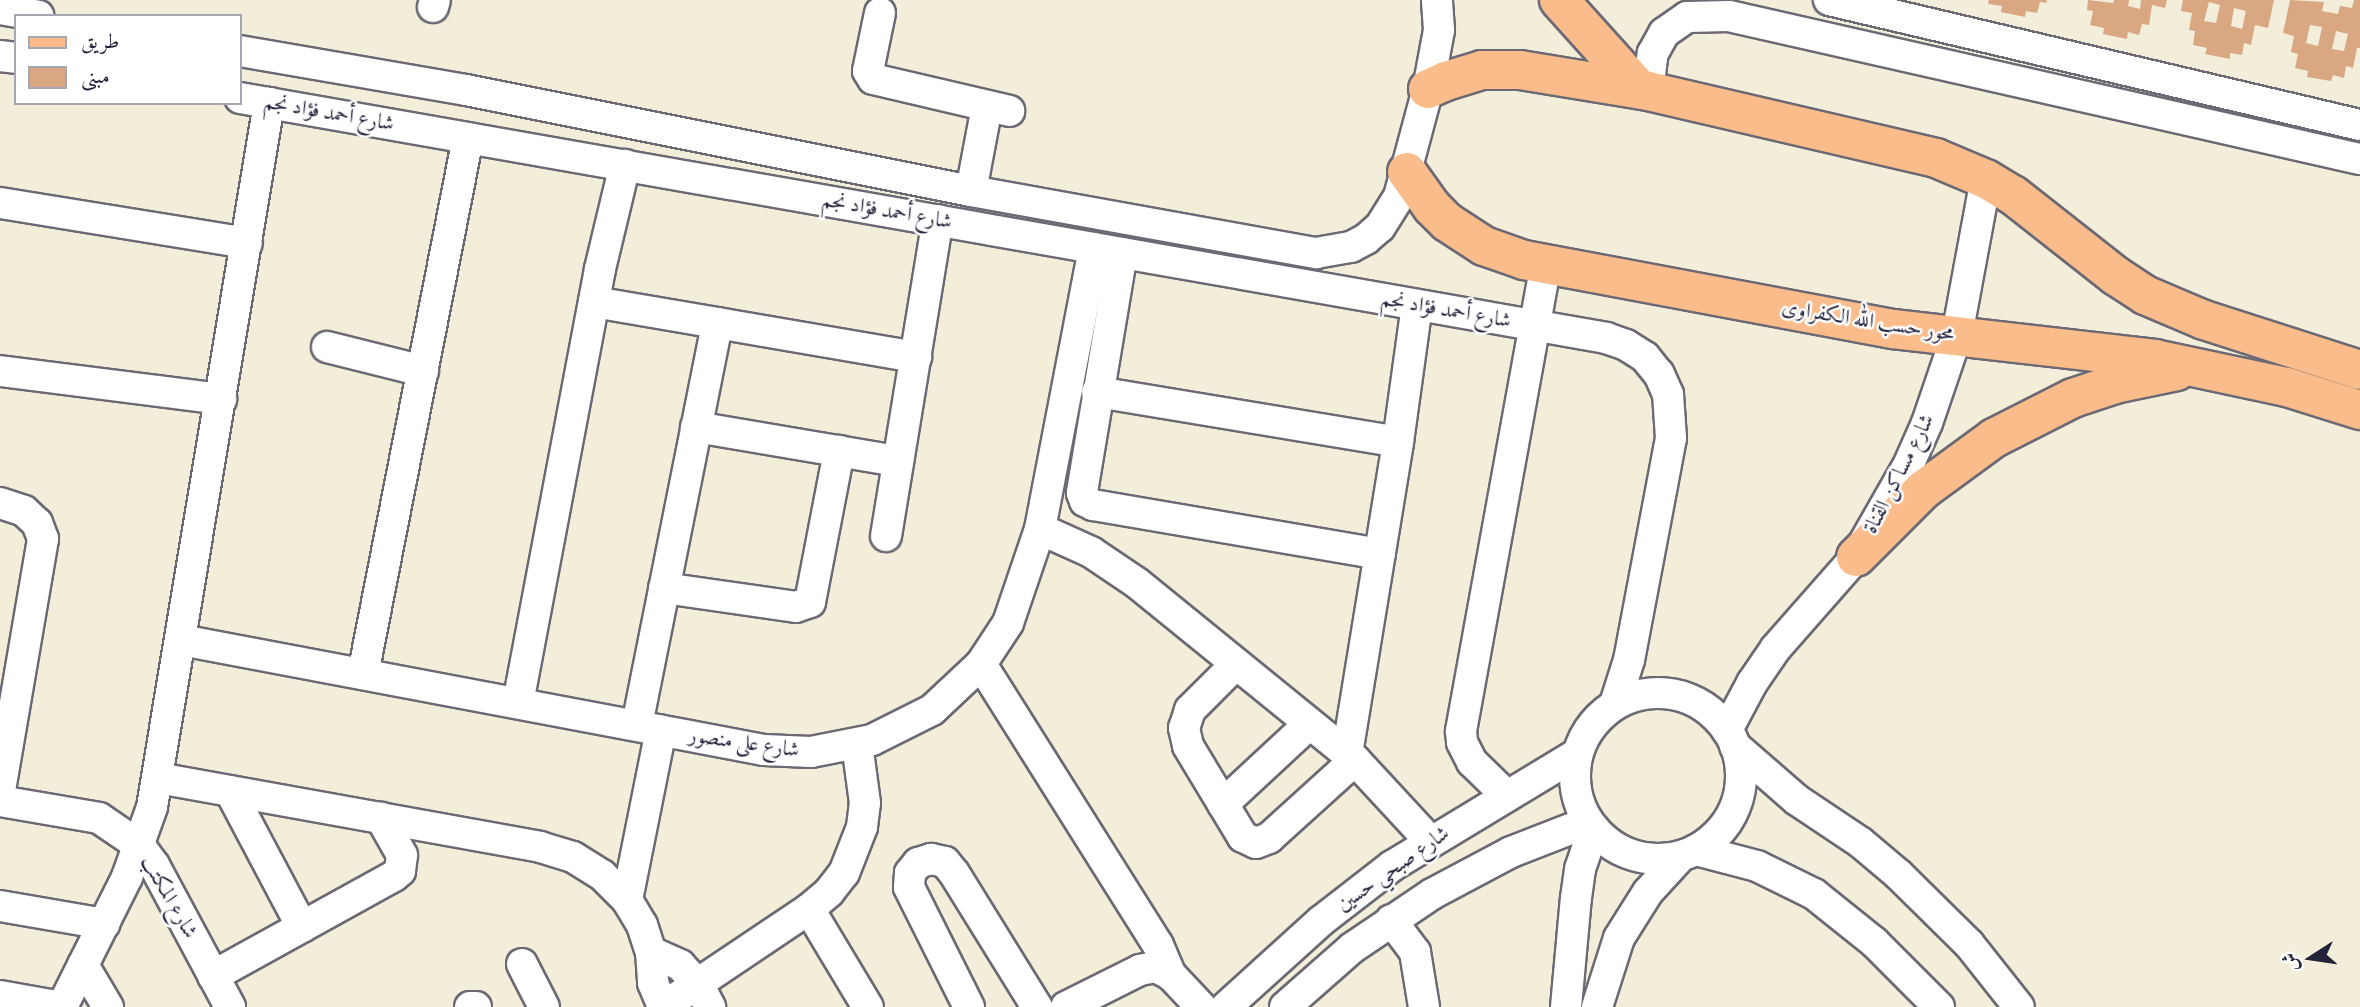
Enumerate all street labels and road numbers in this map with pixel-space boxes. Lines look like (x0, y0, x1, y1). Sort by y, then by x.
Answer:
street label: شارع أحمد فؤاد نجم (262, 89, 396, 137)
street label: شارع أحمد فؤاد نجم (820, 187, 954, 235)
street label: شارع أحمد فؤاد نجم (1379, 286, 1513, 334)
street label: محور حسب الله الكفراوى (1780, 295, 1956, 347)
street label: شارع مساكن القناة (1858, 410, 1940, 538)
street label: شارع على منصور (687, 723, 801, 763)
street label: شارع صبحي حسين (1332, 821, 1454, 917)
street label: شارع المكتب (135, 851, 203, 943)

